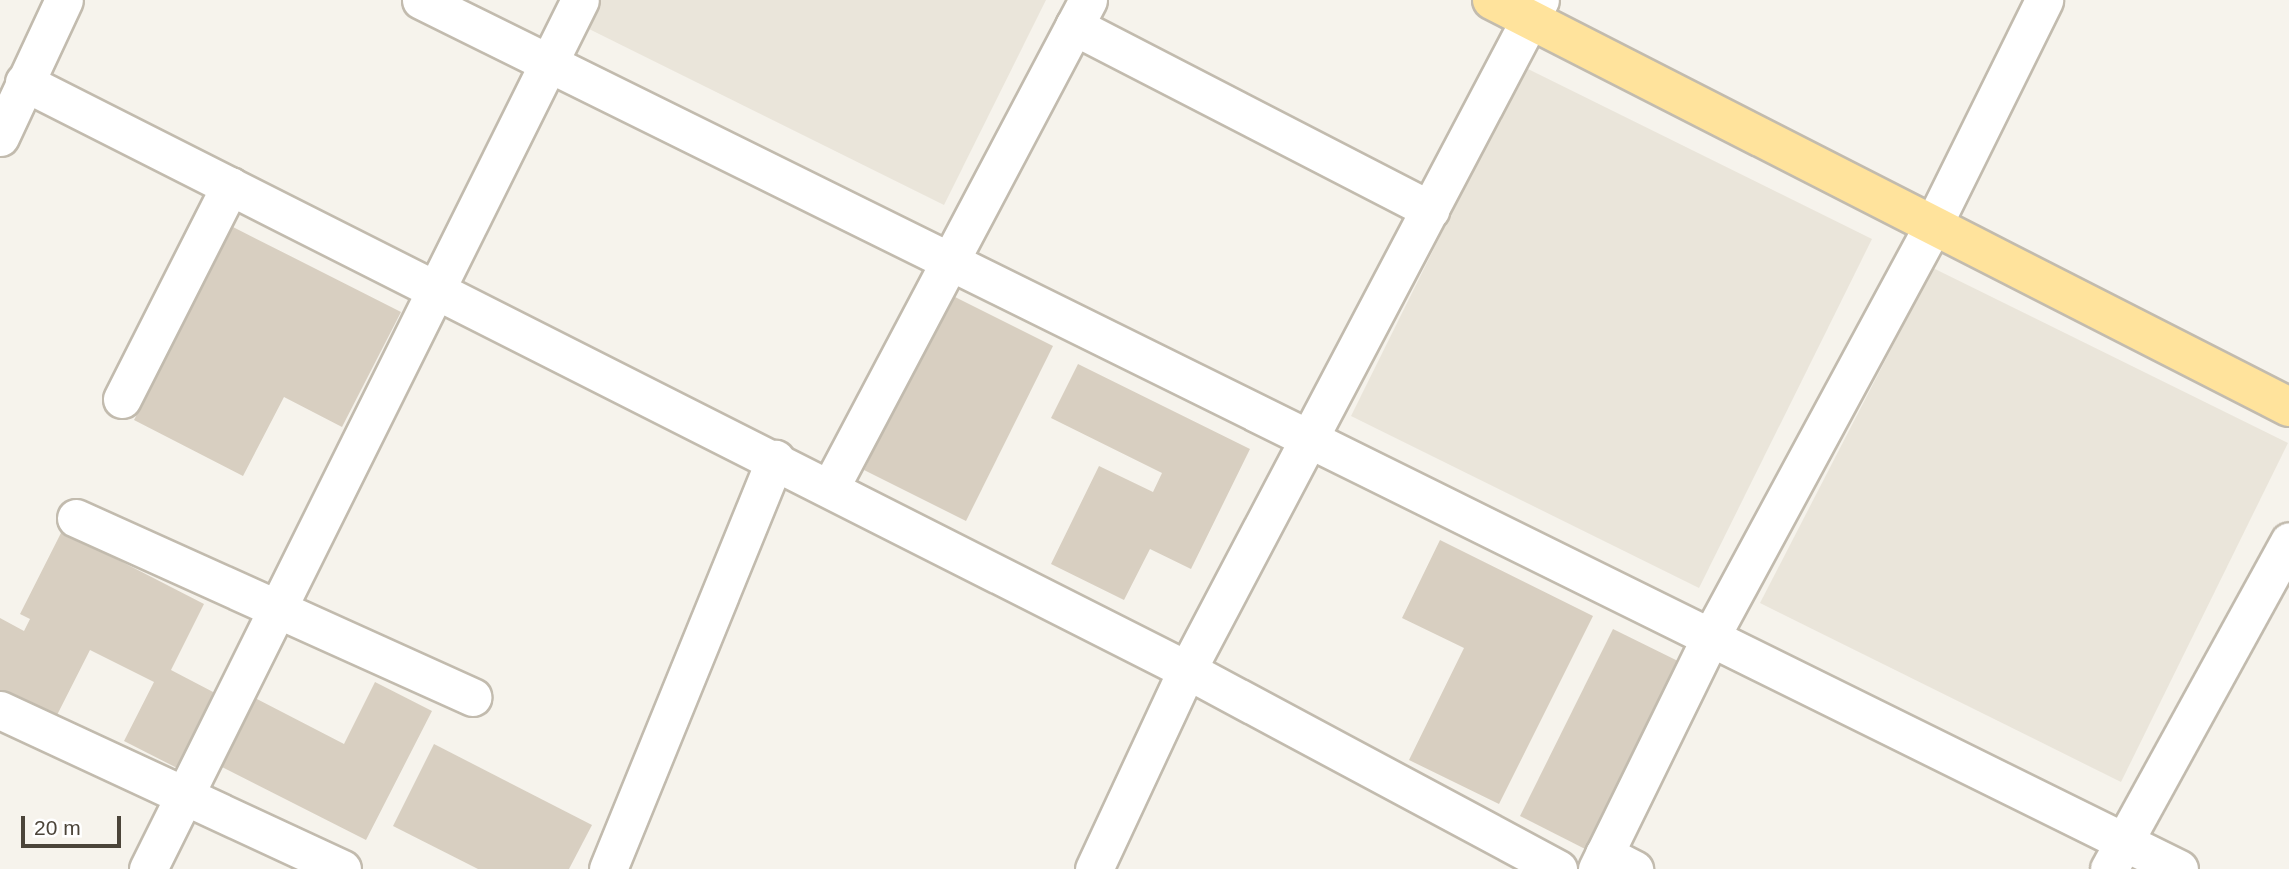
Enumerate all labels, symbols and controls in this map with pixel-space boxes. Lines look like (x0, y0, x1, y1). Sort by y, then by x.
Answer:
scale bar (24, 802, 124, 846)
text: 20 m (34, 816, 81, 839)

